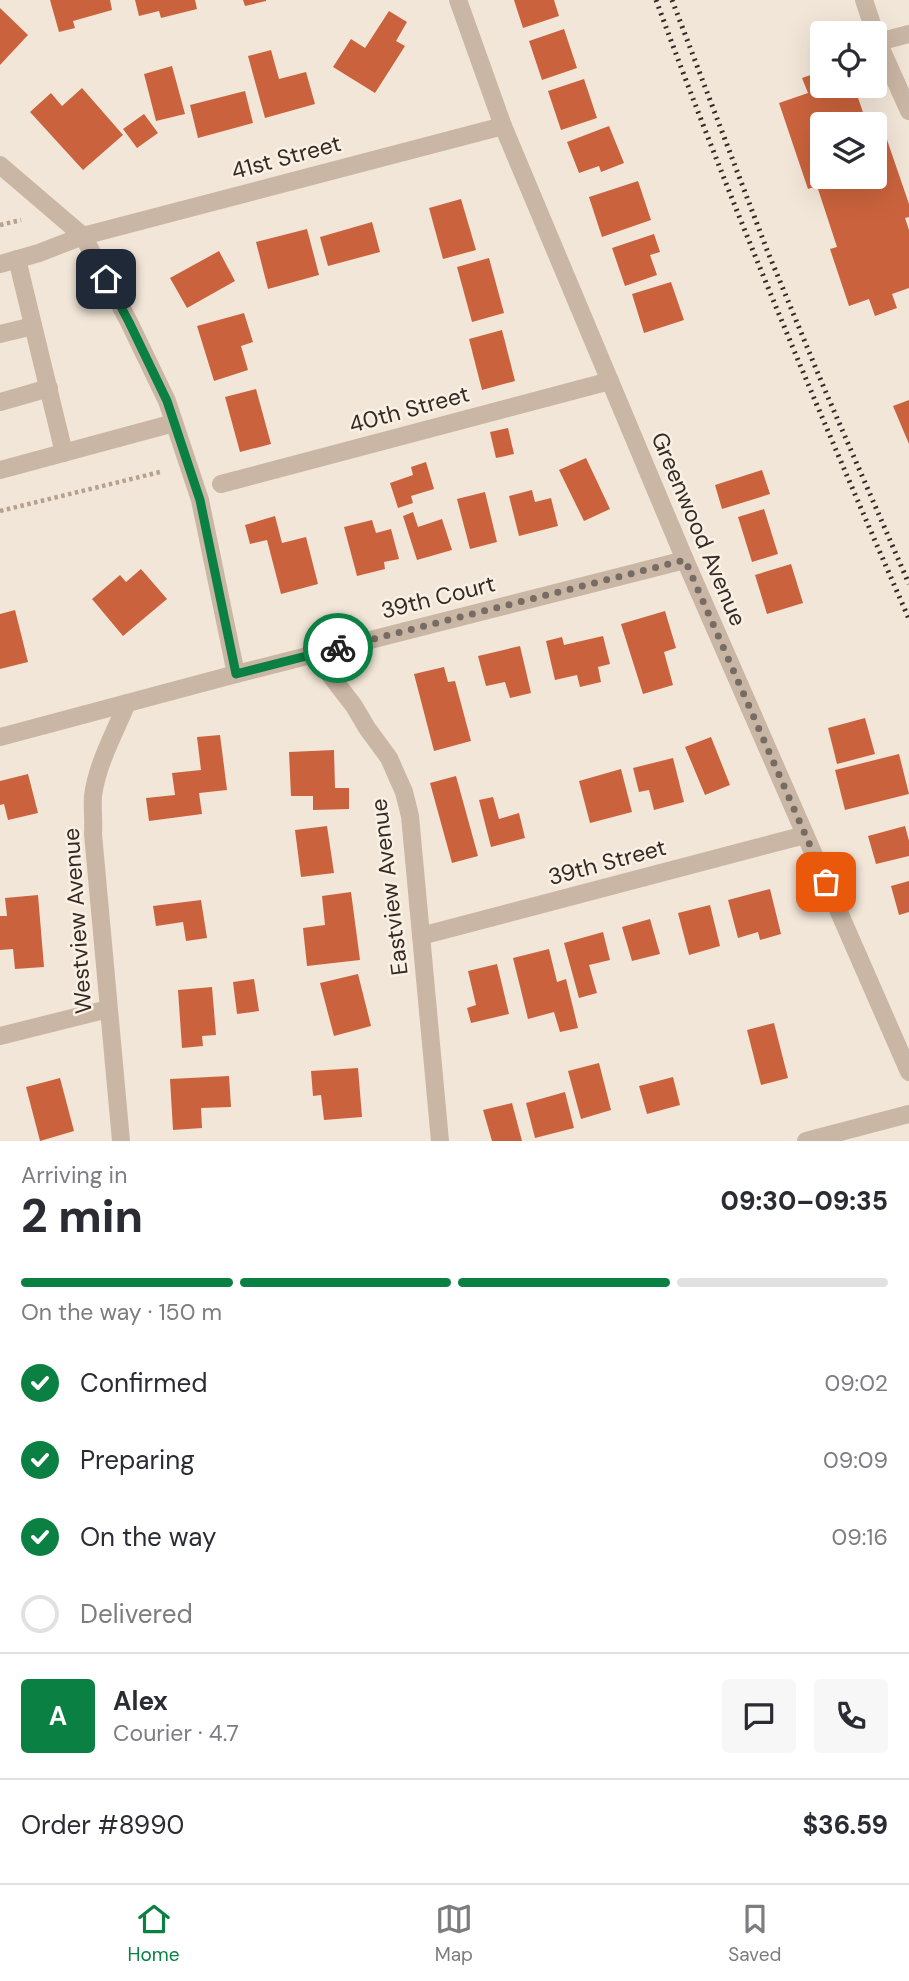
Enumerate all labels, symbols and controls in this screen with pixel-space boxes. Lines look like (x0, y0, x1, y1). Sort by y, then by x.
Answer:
map controls (810, 21, 887, 189)
button: locate (810, 21, 887, 98)
button: layers (810, 112, 887, 189)
street label: 41st Street (228, 128, 344, 186)
pin (76, 249, 136, 309)
icon: home (87, 260, 125, 298)
street label: 40th Street (346, 379, 472, 439)
street label: Greenwood Avenue (645, 427, 753, 631)
street label: 39th Court (378, 568, 498, 626)
courier (303, 613, 373, 683)
icon: bike (319, 629, 357, 667)
street label: Eastview Avenue (363, 797, 415, 977)
street label: Westview Avenue (56, 827, 98, 1015)
street label: 39th Street (545, 832, 669, 892)
pin (796, 852, 856, 912)
icon: bag (807, 863, 845, 901)
text: Arriving in (21, 1160, 127, 1190)
text: 09:30–09:35 (721, 1184, 888, 1218)
text: 2 min (21, 1186, 143, 1246)
text: On the way · 150 m (21, 1297, 222, 1327)
icon: check (21, 1364, 59, 1402)
text: Confirmed (80, 1366, 207, 1400)
text: 09:02 (824, 1368, 888, 1398)
icon: check (21, 1441, 59, 1479)
text: Preparing (80, 1443, 195, 1477)
text: 09:09 (823, 1445, 888, 1475)
icon: check (21, 1518, 59, 1556)
text: On the way (80, 1520, 216, 1554)
text: 09:16 (832, 1522, 888, 1552)
text: Delivered (80, 1597, 193, 1631)
button: chat (722, 1679, 796, 1753)
button: phone (814, 1679, 888, 1753)
text: Alex (113, 1684, 168, 1718)
text: A (49, 1699, 67, 1733)
text: Courier · 4.7 (113, 1718, 239, 1748)
text: Order #8990 (21, 1808, 184, 1842)
text: $36.59 (802, 1808, 888, 1842)
tab: Home (128, 1900, 180, 1967)
tab: Map (435, 1900, 473, 1967)
tab: Saved (728, 1900, 781, 1967)

